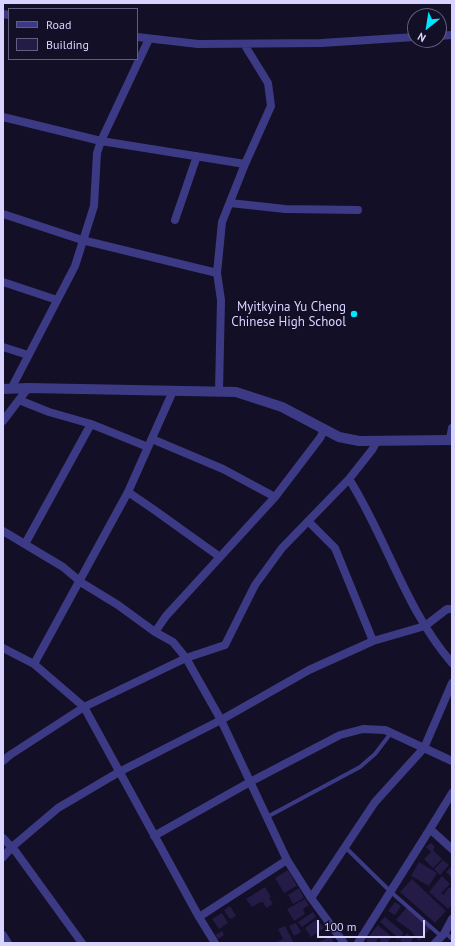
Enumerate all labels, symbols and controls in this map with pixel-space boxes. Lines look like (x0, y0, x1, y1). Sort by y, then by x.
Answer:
legend (8, 8, 138, 60)
north arrow (407, 8, 447, 48)
text: Road (46, 17, 71, 32)
text: N (415, 30, 428, 45)
text: Building (46, 37, 89, 52)
place label: Myitkyina Yu Cheng Chinese High School (231, 299, 346, 330)
marker: Myitkyina Yu Cheng Chinese High School (349, 309, 359, 319)
scale bar (319, 912, 427, 938)
text: 100 m (324, 919, 357, 934)

